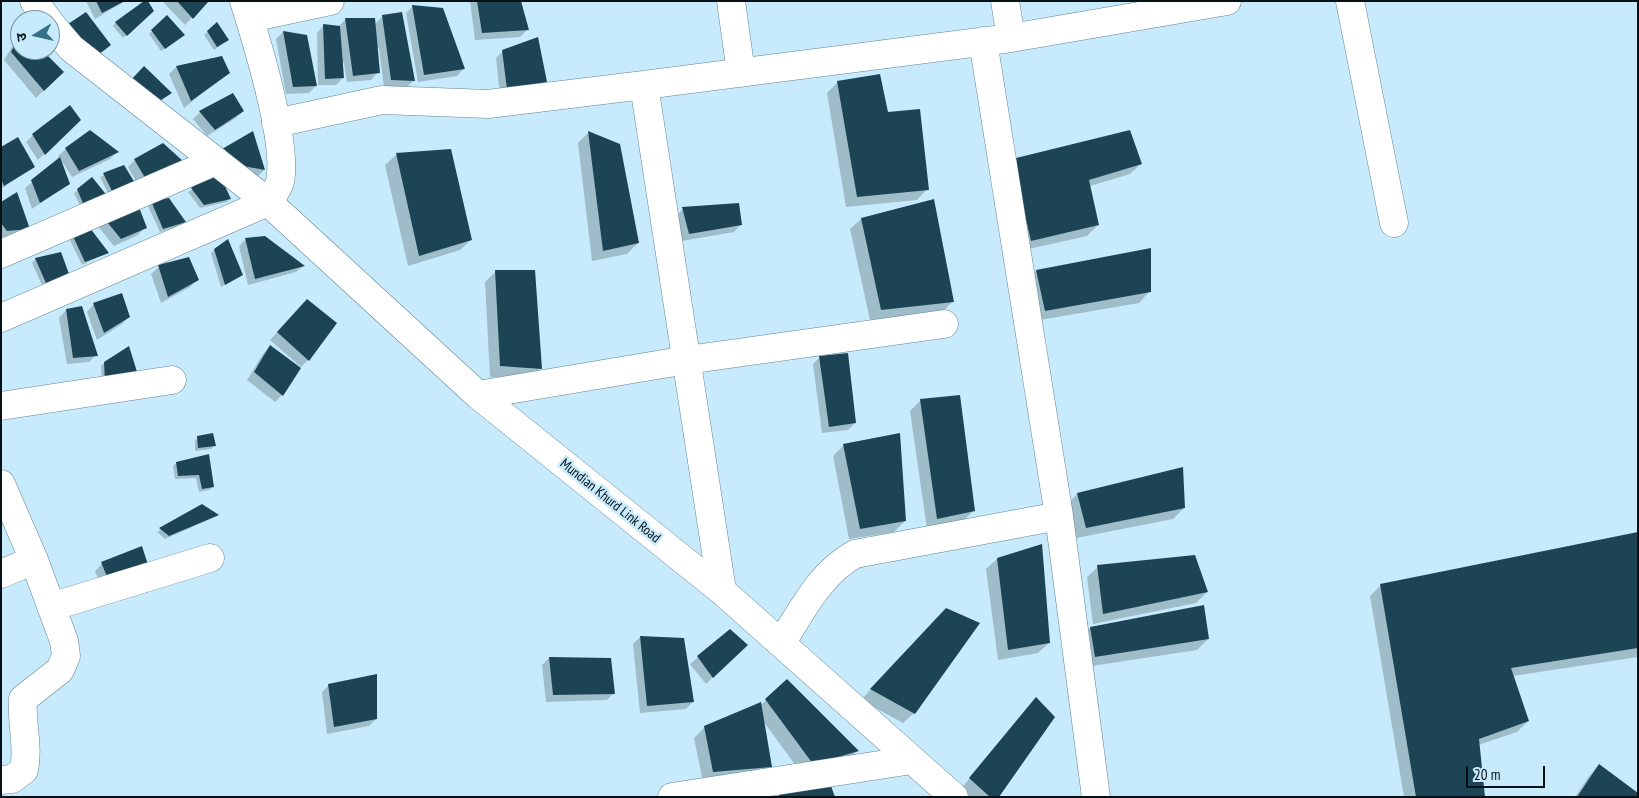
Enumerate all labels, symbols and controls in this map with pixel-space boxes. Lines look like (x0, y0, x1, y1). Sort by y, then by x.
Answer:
north arrow (10, 10, 60, 60)
text: उ (12, 32, 31, 43)
street label: Mundian Khurd Link Road (556, 455, 664, 547)
scale bar (1469, 756, 1548, 788)
text: 20 m (1474, 765, 1500, 784)

